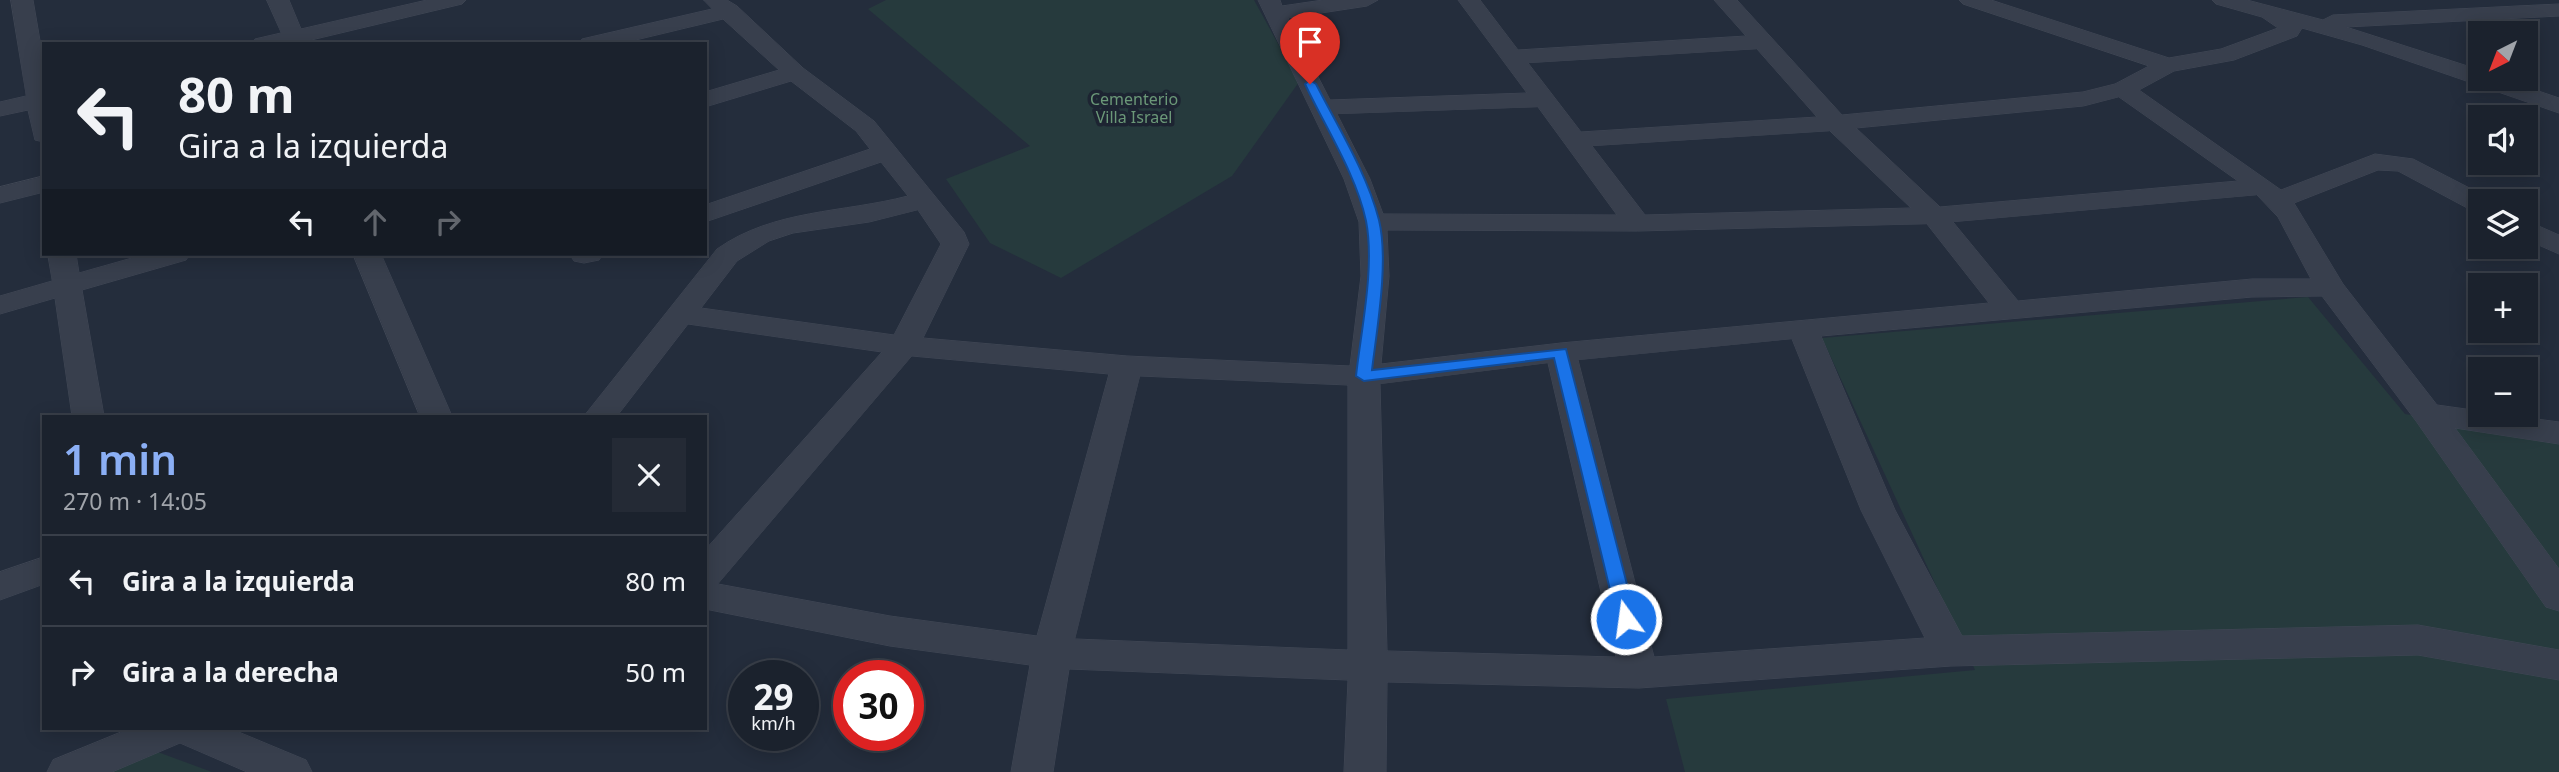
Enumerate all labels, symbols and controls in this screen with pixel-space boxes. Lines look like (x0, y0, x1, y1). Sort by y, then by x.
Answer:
pin (1280, 12.0, 1340, 84)
north arrow (2468, 21, 2538, 91)
map controls (2468, 21, 2538, 427)
icon: arrive (1291, 23, 1329, 61)
text: 80 m (178, 61, 295, 127)
icon: left (63, 70, 154, 161)
park label: Cementerio Villa Israel (1090, 88, 1178, 128)
button: sound (2468, 105, 2538, 175)
text: Gira a la izquierda (178, 124, 448, 167)
button: layers (2468, 189, 2538, 259)
icon: left (283, 203, 321, 241)
icon: ahead (356, 203, 394, 241)
icon: right (429, 203, 467, 241)
button: + (2468, 273, 2538, 343)
button: − (2468, 357, 2538, 427)
text: 1 min (63, 430, 177, 487)
button: close (612, 438, 686, 512)
text: 270 m · 14:05 (63, 485, 207, 517)
icon: left (63, 562, 101, 600)
text: Gira a la izquierda (122, 563, 355, 599)
text: 80 m (625, 563, 686, 599)
position arrow (1589, 582, 1663, 656)
icon: right (63, 653, 101, 691)
text: Gira a la derecha (122, 654, 339, 690)
text: 50 m (625, 654, 686, 690)
speed limit sign: 30 (833, 660, 924, 751)
text: 29 (753, 673, 794, 720)
text: km/h (751, 711, 796, 735)

